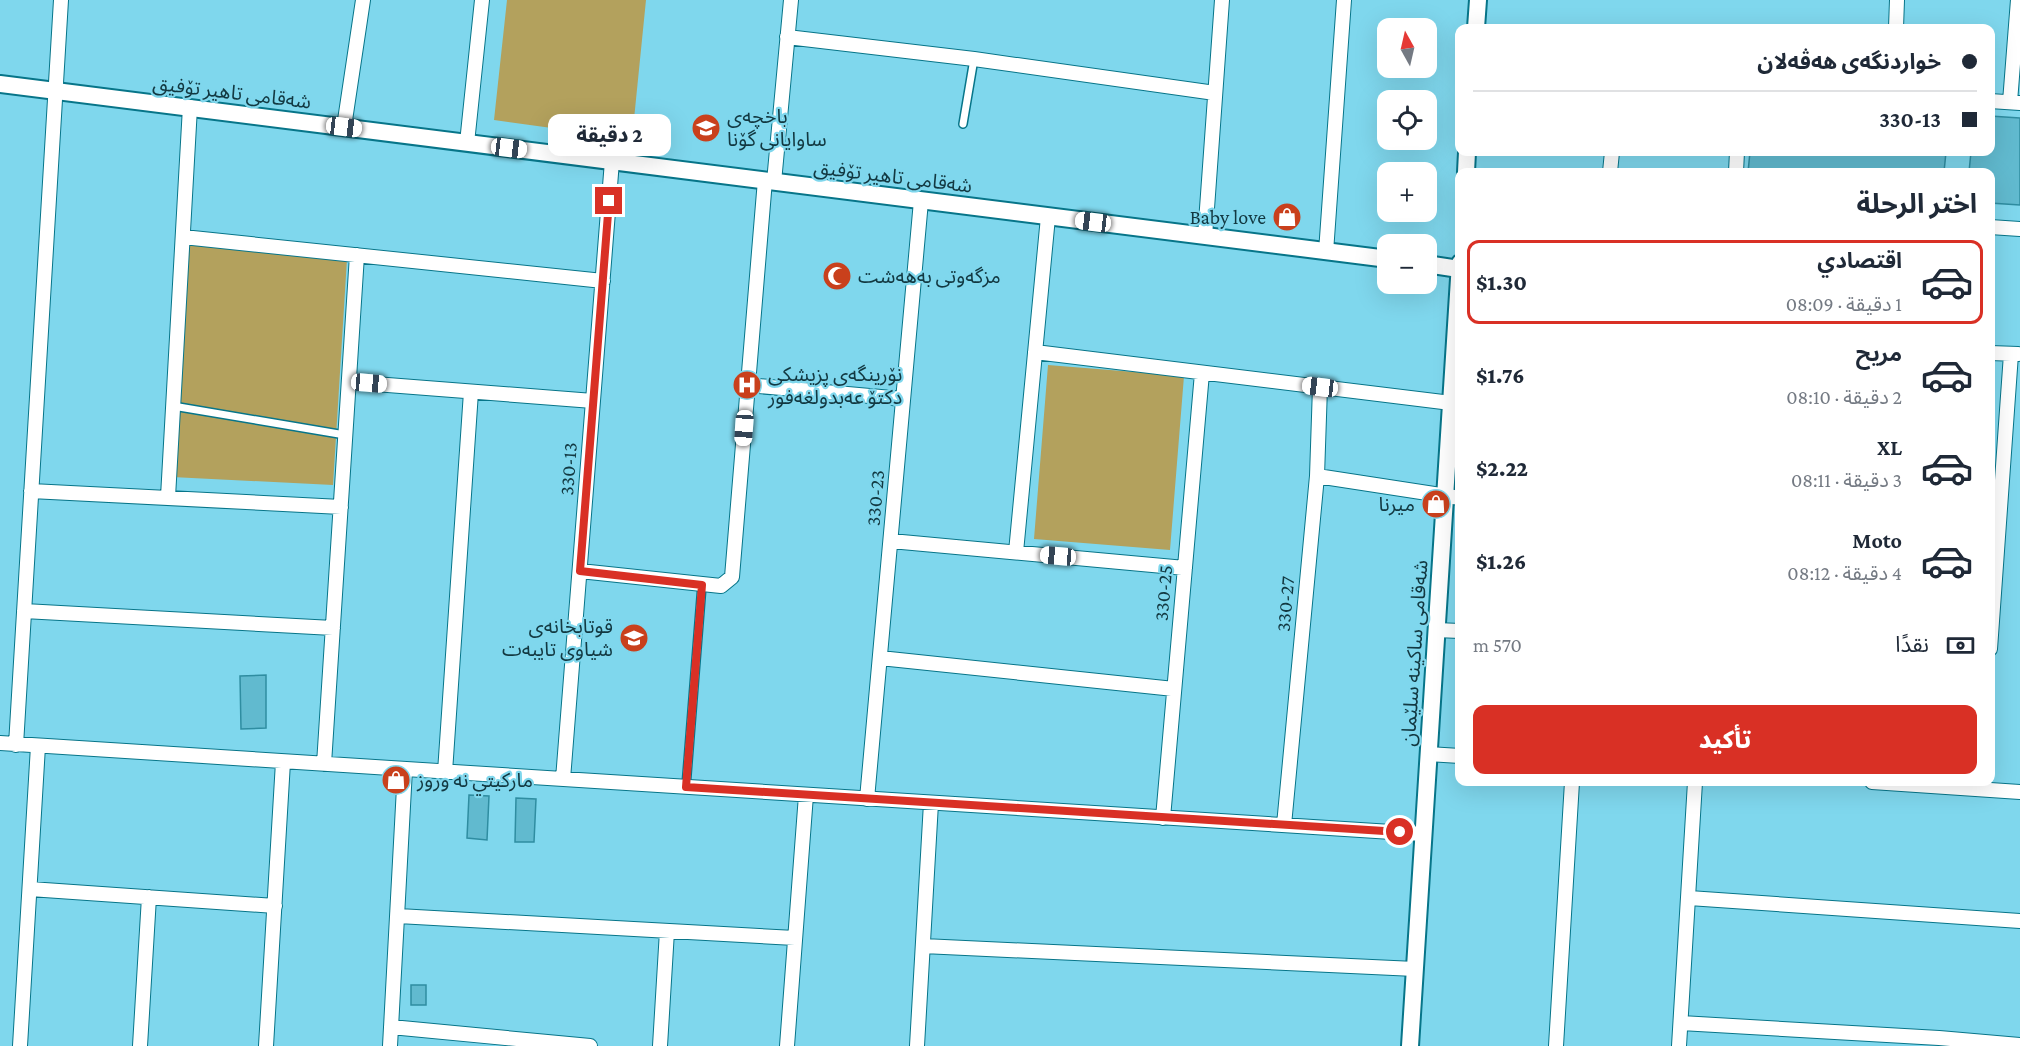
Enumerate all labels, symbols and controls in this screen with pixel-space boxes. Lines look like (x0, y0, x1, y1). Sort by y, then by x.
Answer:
north arrow (1377, 18, 1437, 78)
map controls (1377, 18, 1437, 294)
text: خواردنگەی هەڤەلان (1757, 49, 1941, 74)
street label: شەقامی تاهیر تۆفیق (151, 71, 313, 115)
button: locate (1377, 90, 1437, 150)
place label: باخچەی ساوایانی گۆنا (727, 105, 827, 151)
text: 330-13 (1879, 107, 1941, 132)
school or university icon: باخچەی ساوایانی گۆنا (690, 112, 722, 144)
callout: 2 دقيقة (548, 114, 670, 156)
car (325, 116, 363, 138)
text: 2 دقيقة (576, 124, 643, 146)
car (490, 137, 528, 159)
street label: شەقامی تاهیر تۆفیق (812, 155, 974, 199)
button: + (1377, 162, 1437, 222)
route end (595, 187, 622, 214)
text: اختر الرحلة (1857, 189, 1977, 219)
shop icon: Baby love (1271, 201, 1303, 233)
place label: Baby love (1190, 206, 1266, 229)
car (1074, 211, 1112, 233)
button: − (1377, 234, 1437, 294)
text: اقتصادي (1817, 248, 1902, 273)
icon: car (1920, 255, 1974, 309)
mosque icon: مزگەوتی بەهەشت (821, 260, 853, 292)
place label: مزگەوتی بەهەشت (858, 265, 1001, 288)
text: $1.30 (1476, 270, 1527, 295)
text: 1 دقيقة · 08:09 (1786, 293, 1902, 315)
text: مريح (1856, 341, 1902, 366)
icon: car (1920, 348, 1974, 402)
place label: نۆرینگەی پزیشکی دکتۆ عەبدولغەفور (767, 363, 902, 409)
text: $1.76 (1476, 363, 1525, 388)
hospital icon: نۆرینگەی پزیشکی دکتۆ عەبدولغەفور (731, 369, 763, 401)
car (350, 372, 388, 394)
car (1301, 376, 1339, 398)
text: 2 دقيقة · 08:10 (1786, 386, 1902, 408)
car (734, 409, 754, 447)
text: XL (1877, 435, 1902, 460)
icon: car (1920, 441, 1974, 495)
street label: 330-13 (555, 442, 581, 496)
text: $2.22 (1476, 456, 1528, 481)
street label: 330-23 (862, 469, 888, 527)
text: 3 دقيقة · 08:11 (1791, 469, 1902, 491)
shop icon: ميرنا (1420, 488, 1452, 520)
place label: ميرنا (1379, 493, 1415, 516)
text: Moto (1852, 528, 1902, 553)
icon: car (1920, 534, 1974, 588)
car (1039, 545, 1077, 567)
text: $1.26 (1476, 549, 1526, 574)
street label: شەقامی ساکینە سلێمان (1397, 559, 1432, 747)
text: 4 دقيقة · 08:12 (1787, 562, 1902, 584)
street label: 330-25 (1150, 564, 1176, 622)
street label: 330-27 (1272, 575, 1298, 633)
place label: قوتابخانەی شیاوی تایبەت (502, 615, 613, 661)
school or university icon: قوتابخانەی شیاوی تایبەت (618, 622, 650, 654)
icon: cash (1944, 629, 1977, 662)
text: نقدًا (1895, 632, 1929, 657)
text: 570 m (1473, 634, 1522, 656)
button: تأكيد (1473, 705, 1977, 774)
shop icon: ماركيتي نه وروز (380, 764, 412, 796)
place label: ماركيتي نه وروز (416, 769, 533, 796)
route start (1386, 818, 1413, 845)

